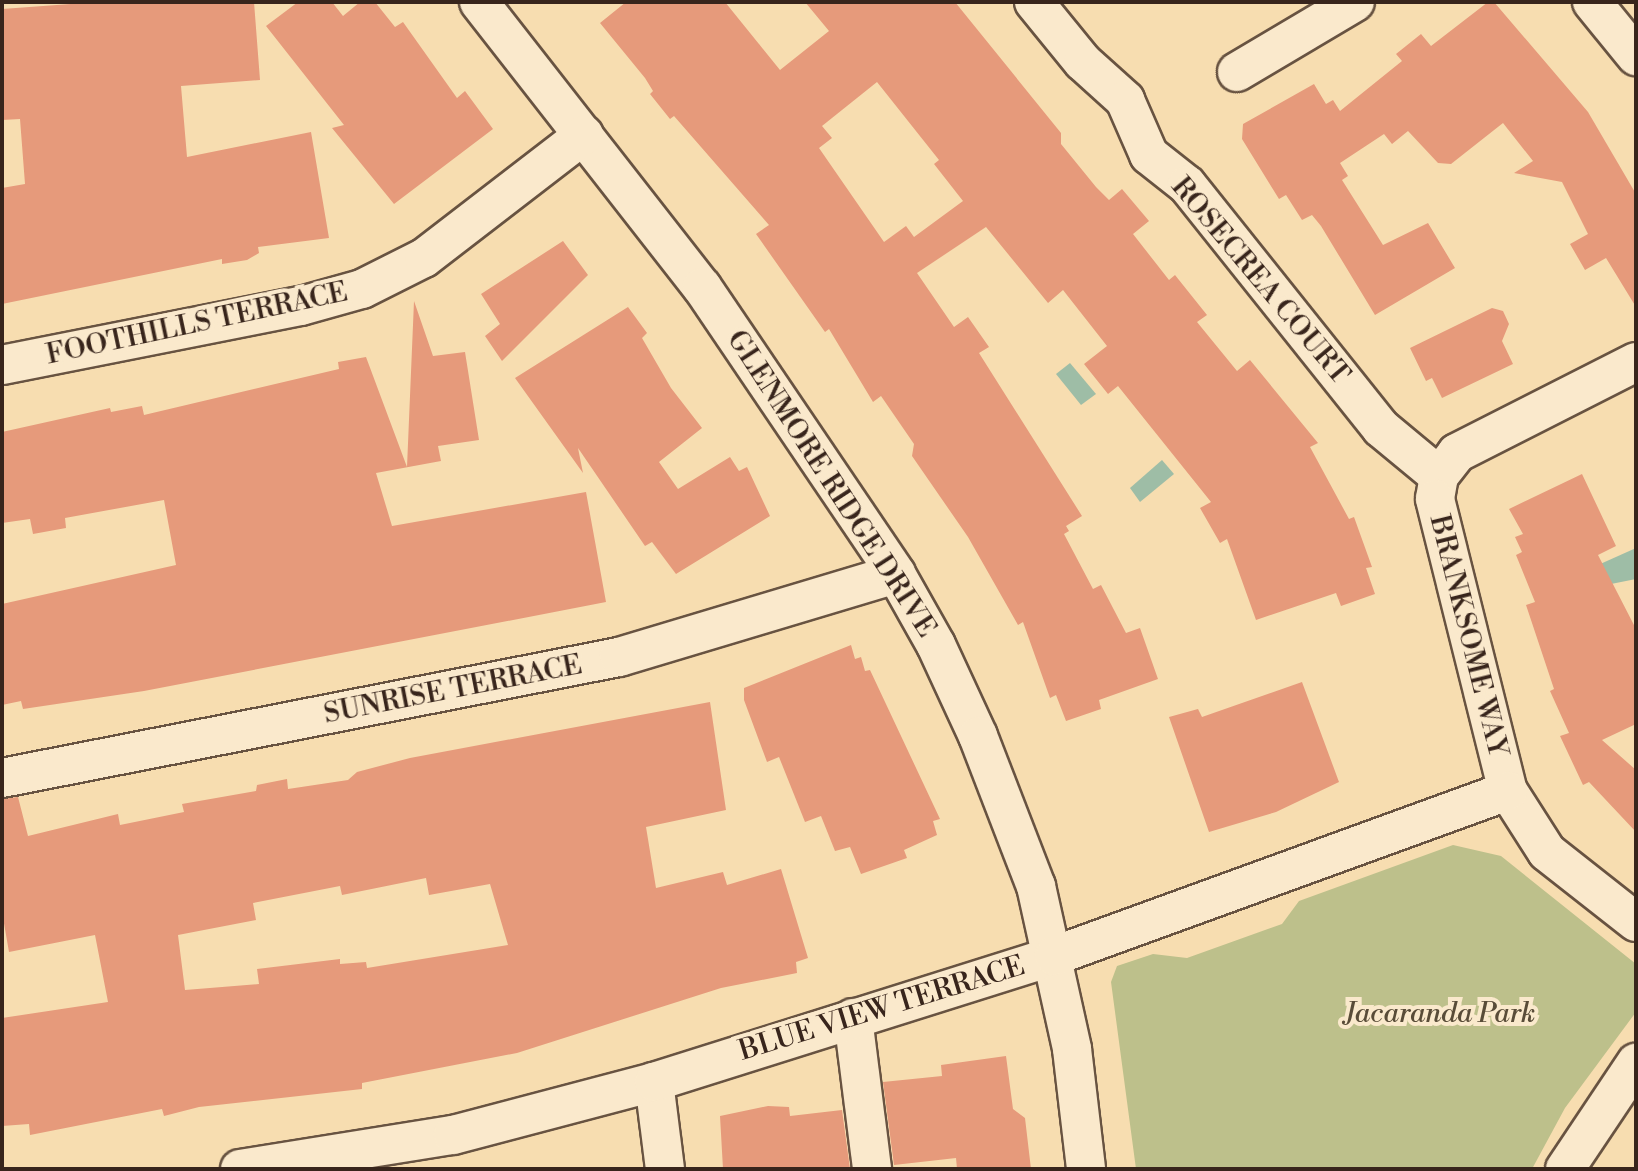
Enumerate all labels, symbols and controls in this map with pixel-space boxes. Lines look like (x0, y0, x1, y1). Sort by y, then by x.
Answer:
street label: ROSECREA COURT (1164, 171, 1356, 391)
street label: FOOTHILLS TERRACE (43, 276, 351, 372)
street label: GLENMORE RIDGE DRIVE (719, 324, 943, 644)
street label: BRANKSOME WAY (1422, 512, 1514, 760)
street label: SUNRISE TERRACE (321, 648, 585, 732)
street label: BLUE VIEW TERRACE (735, 950, 1029, 1068)
park label: Jacaranda Park (1345, 997, 1535, 1031)

